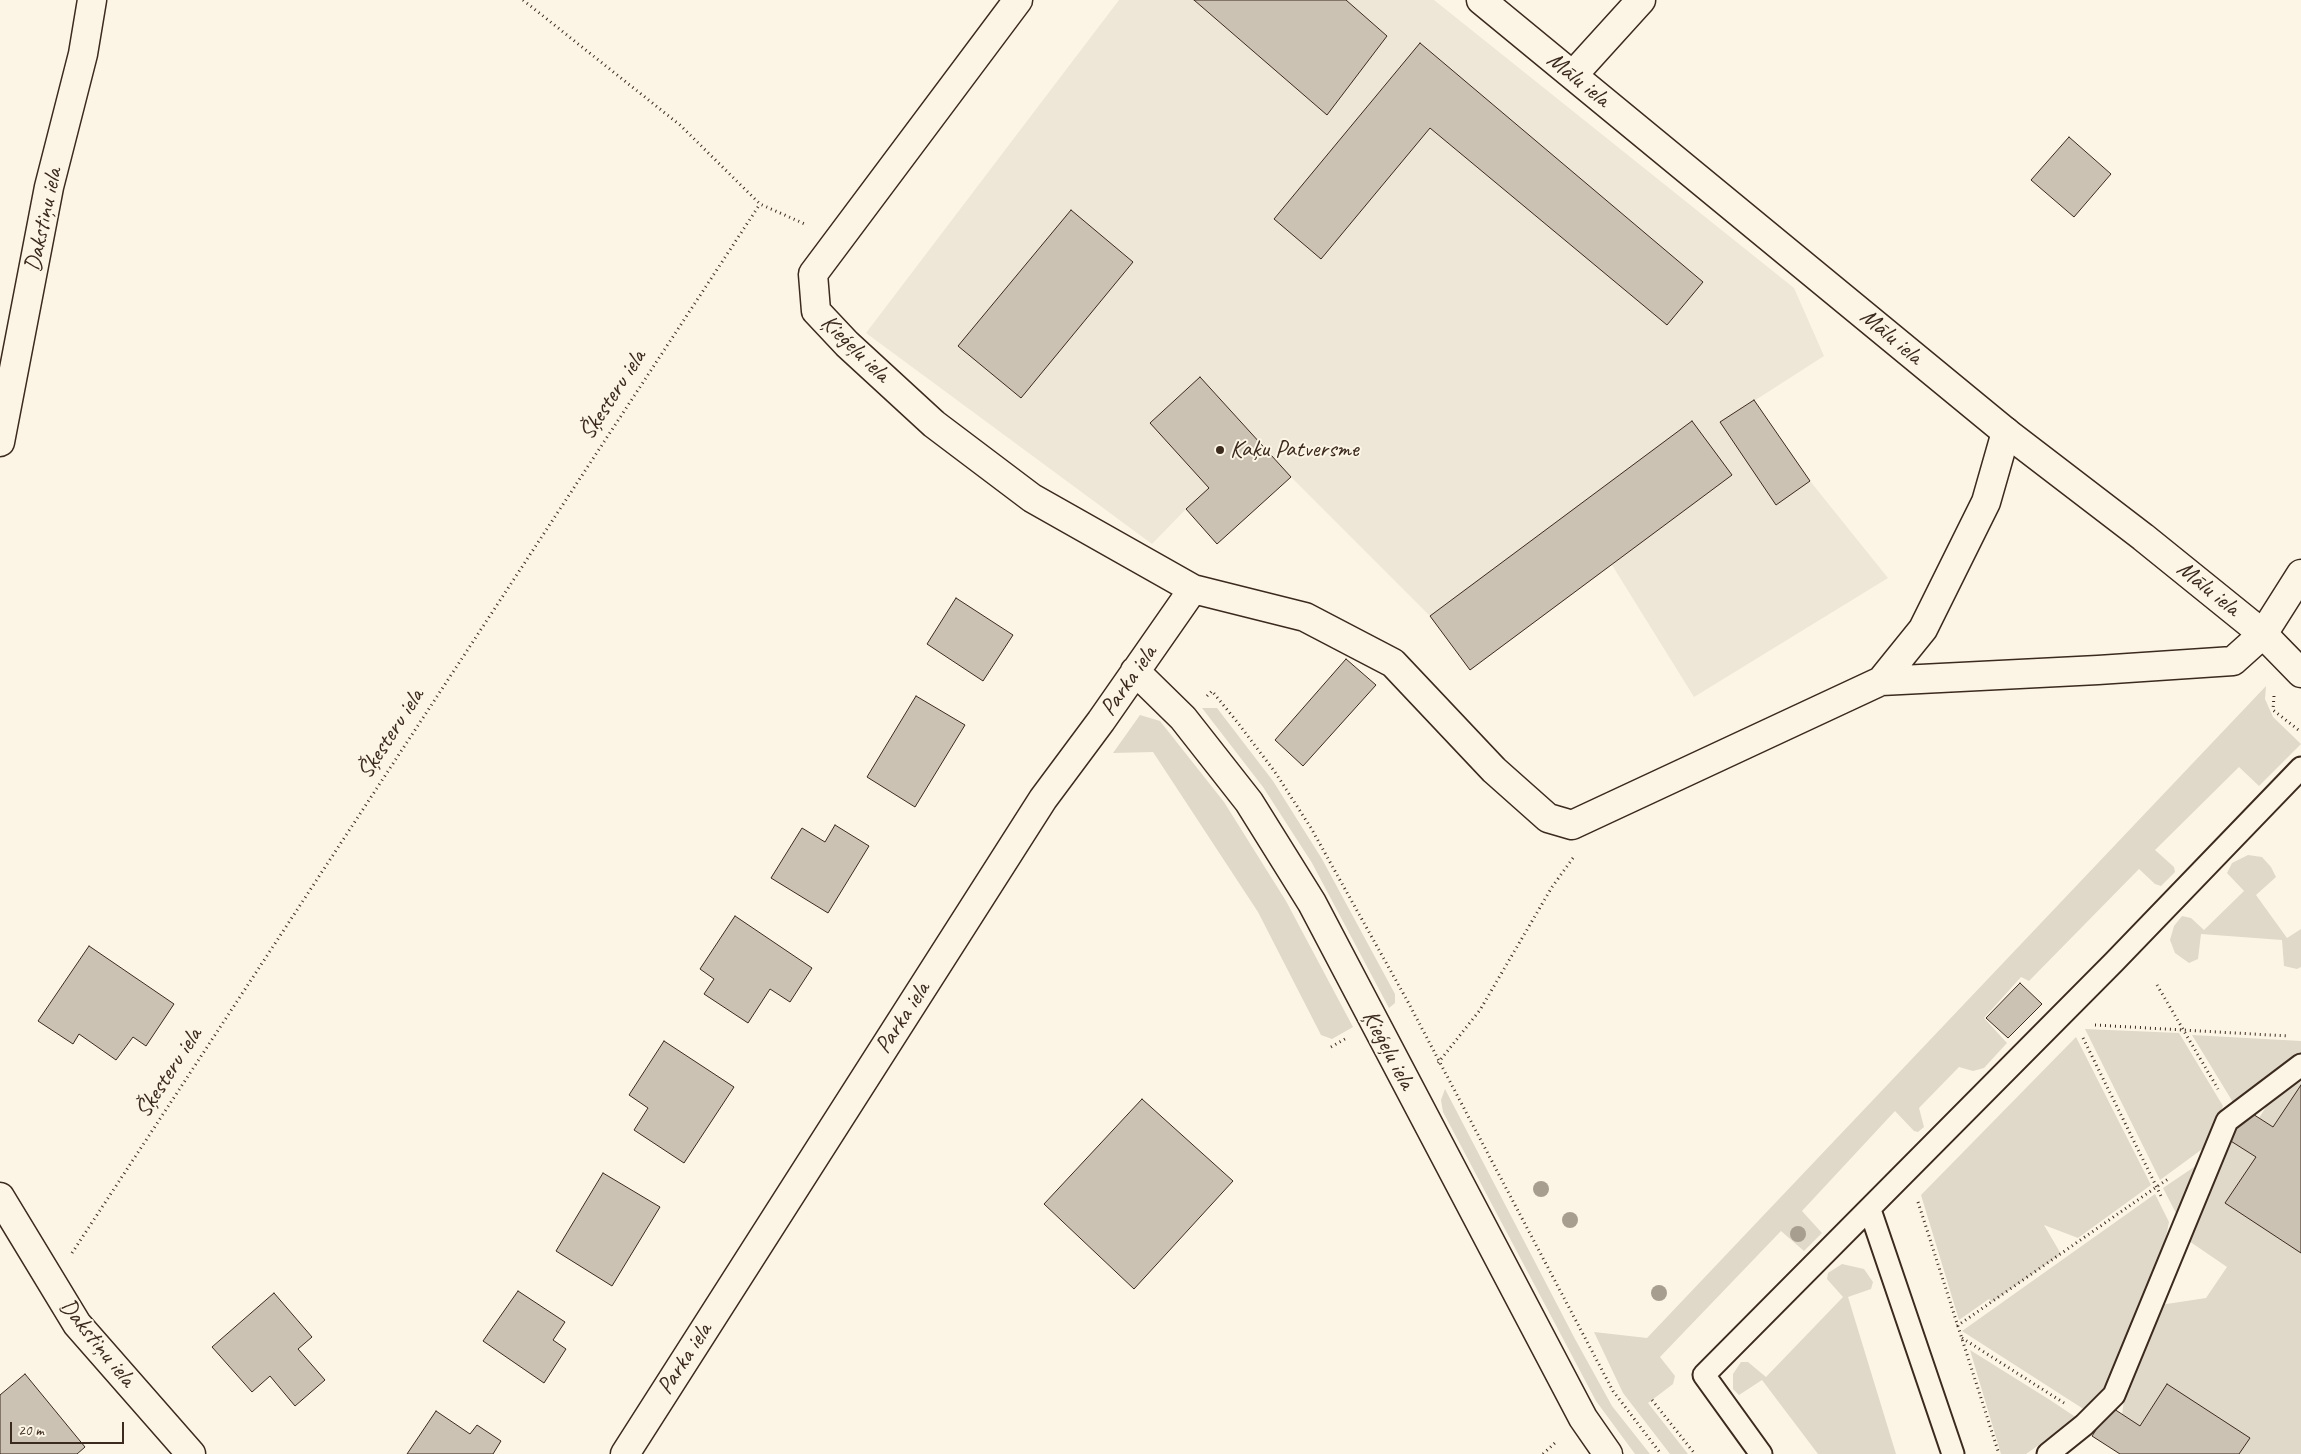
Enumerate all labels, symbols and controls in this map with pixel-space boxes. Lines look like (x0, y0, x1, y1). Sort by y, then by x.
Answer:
street label: Mālu iela (1541, 46, 1615, 114)
street label: Dakstiņu iela (19, 165, 69, 275)
street label: Mālu iela (1854, 303, 1928, 371)
street label: Ķieģeļu iela (814, 309, 896, 389)
street label: Šķesteru iela (573, 345, 653, 445)
place label: Kaķu Patversme (1230, 436, 1359, 464)
marker: Kaķu Patversme (1214, 444, 1226, 456)
street label: Mālu iela (2171, 555, 2245, 623)
street label: Parka iela (1094, 640, 1164, 722)
street label: Šķesteru iela (351, 684, 431, 784)
street label: Parka iela (869, 977, 937, 1059)
street label: Ķieģeļu iela (1355, 1006, 1421, 1094)
street label: Šķesteru iela (129, 1023, 209, 1123)
street label: Dakstiņu iela (53, 1293, 141, 1393)
street label: Parka iela (651, 1318, 719, 1400)
scale bar (12, 1412, 126, 1444)
text: 20 m (18, 1421, 44, 1440)

